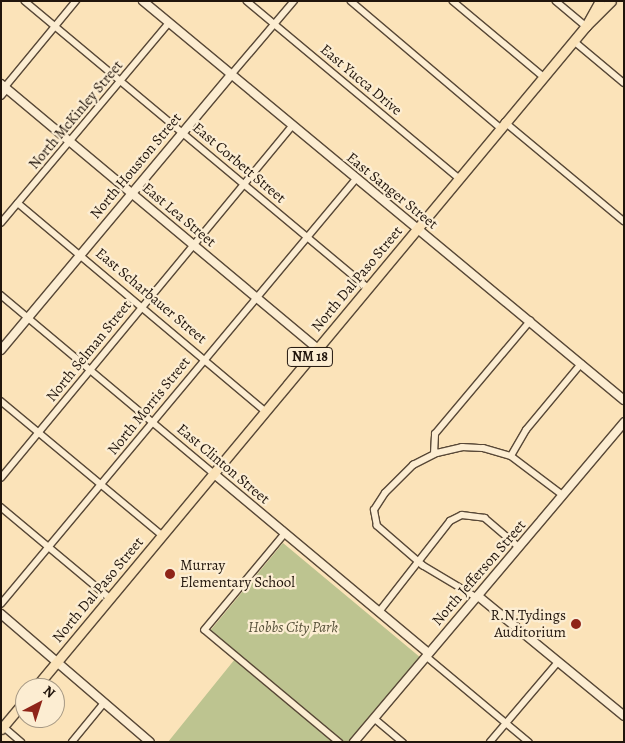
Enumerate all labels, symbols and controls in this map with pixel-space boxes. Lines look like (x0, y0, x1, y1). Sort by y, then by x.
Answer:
street label: East Yucca Drive (316, 41, 406, 119)
street label: North McKinley Street (25, 57, 127, 173)
street label: North Houston Street (86, 109, 186, 223)
street label: East Corbett Street (189, 119, 289, 207)
street label: East Sanger Street (343, 149, 441, 233)
street label: East Lea Street (138, 179, 220, 251)
street label: North Dal Paso Street (308, 223, 406, 335)
street label: East Scharbauer Street (92, 244, 210, 348)
street label: North Selman Street (43, 297, 135, 405)
road number: NM 18 (286, 346, 334, 368)
street label: North Morris Street (104, 353, 194, 459)
street label: East Clinton Street (173, 420, 273, 508)
street label: North Jefferson Street (428, 517, 530, 629)
street label: North Dal Paso Street (49, 534, 147, 646)
place label: Murray Elementary School (180, 556, 295, 591)
marker: Murray Elementary School (164, 568, 176, 580)
place label: R.N.Tydings Auditorium (491, 606, 566, 641)
marker: R.N.Tydings Auditorium (570, 618, 582, 630)
park label: Hobbs City Park (248, 619, 338, 637)
north arrow (15, 678, 65, 728)
text: N (39, 681, 59, 702)

